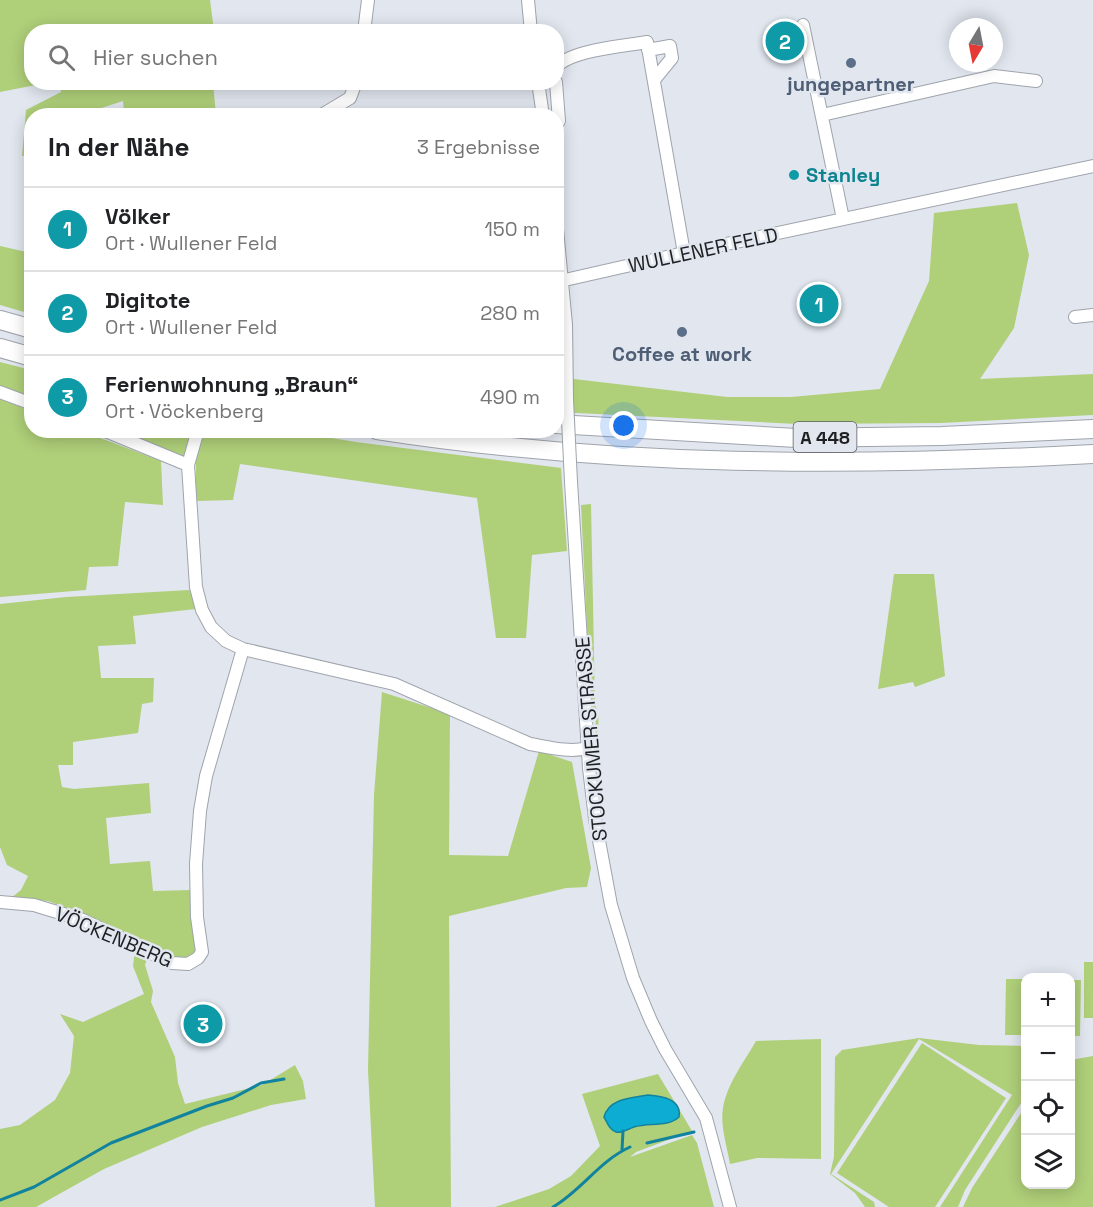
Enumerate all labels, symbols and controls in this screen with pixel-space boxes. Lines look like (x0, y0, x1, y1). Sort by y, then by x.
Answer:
pin: 2 (766, 18, 804, 63)
north arrow (949, 18, 1003, 72)
search box (24, 24, 564, 90)
icon: search (45, 41, 78, 74)
text: Hier suchen (93, 43, 218, 71)
marker: jungepartner (844, 56, 858, 70)
place label: jungepartner (786, 71, 915, 97)
text: In der Nähe (48, 130, 189, 164)
text: 3 Ergebnisse (417, 134, 540, 160)
place label: Stanley (806, 162, 880, 188)
marker: Stanley (787, 168, 801, 182)
text: Völker (105, 202, 170, 230)
text: 1 (63, 216, 72, 242)
text: 150 m (485, 216, 540, 242)
street label: WULLENER FELD (626, 221, 780, 279)
text: Ort · Wullener Feld (105, 230, 277, 256)
pin: 1 (800, 282, 838, 326)
text: Digitote (105, 286, 190, 314)
text: 2 (62, 300, 73, 326)
text: 280 m (480, 300, 540, 326)
text: Ort · Wullener Feld (105, 314, 277, 340)
marker: Coffee at work (675, 325, 689, 339)
place label: Coffee at work (612, 341, 752, 367)
text: Ferienwohnung „Braun“ (105, 370, 359, 398)
text: 3 (61, 384, 74, 410)
text: 490 m (480, 384, 540, 410)
text: Ort · Vöckenberg (105, 398, 264, 424)
your location (609, 411, 638, 440)
road number: A 448 (794, 422, 856, 452)
street label: STOCKUMER STRASSE (569, 636, 613, 842)
street label: VÖCKENBERG (51, 901, 177, 973)
map controls (1021, 973, 1075, 1189)
button: + (1021, 973, 1075, 1027)
pin: 3 (184, 1002, 222, 1046)
button: − (1021, 1027, 1075, 1081)
button: locate (1021, 1081, 1075, 1135)
button: layers (1021, 1135, 1075, 1189)

